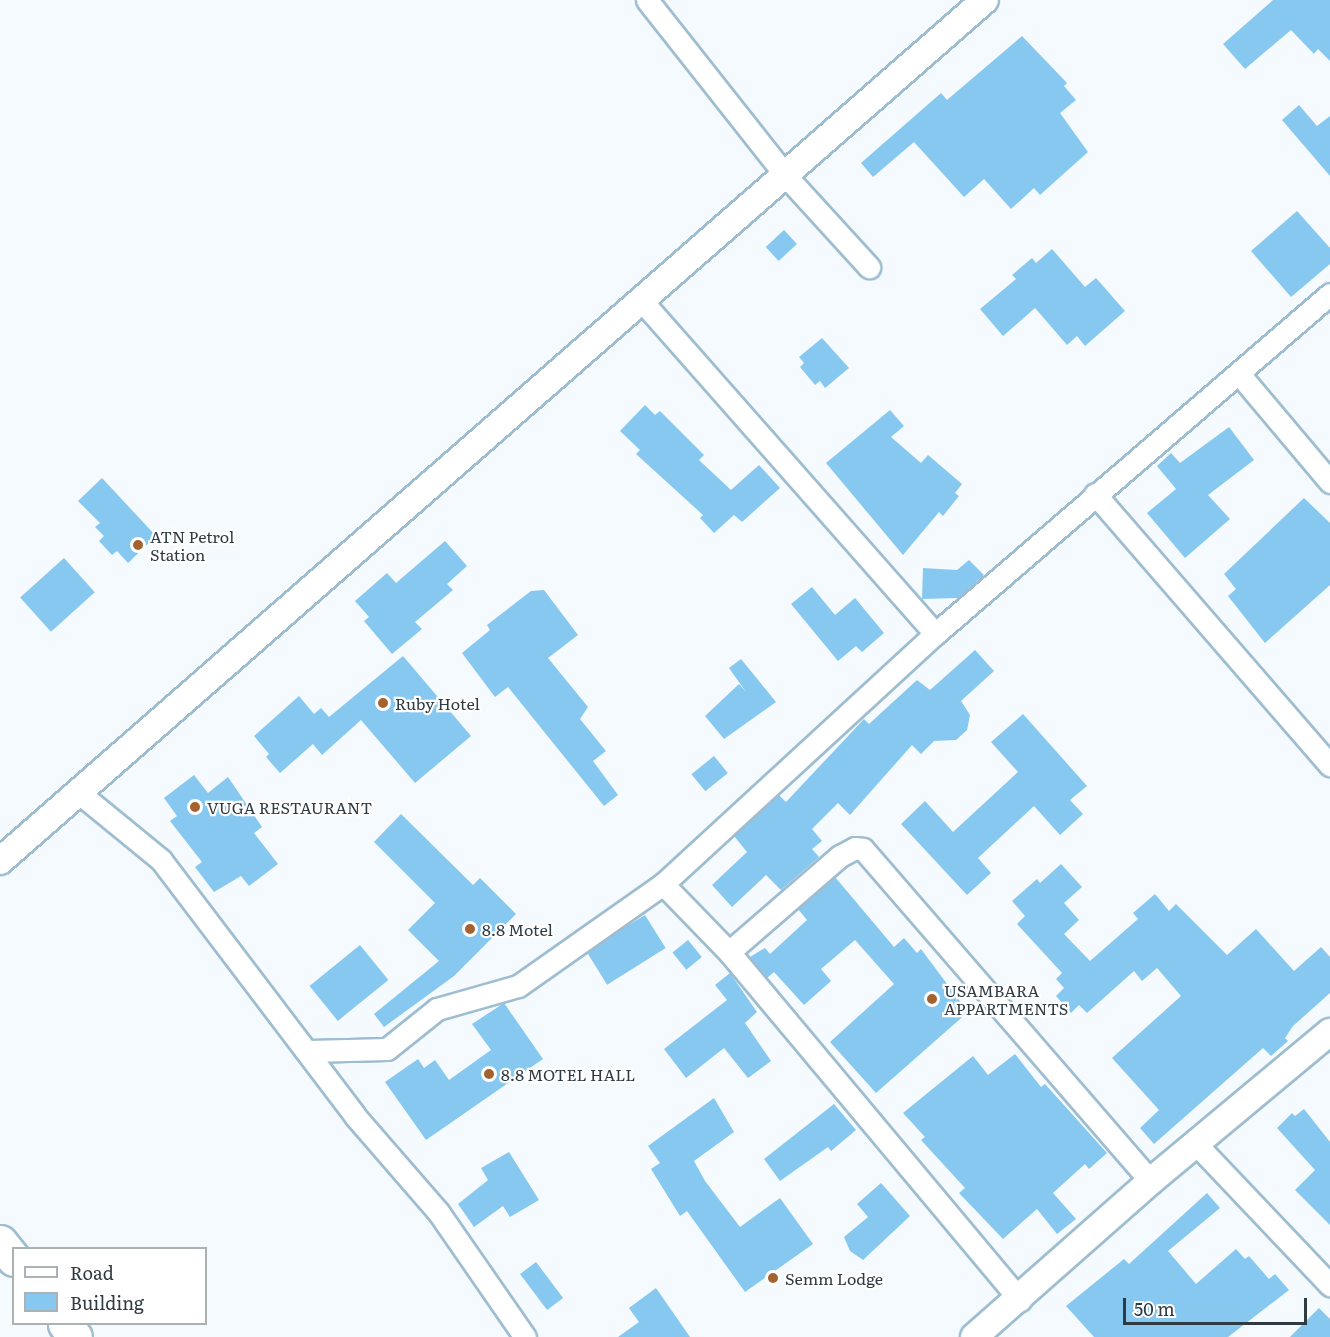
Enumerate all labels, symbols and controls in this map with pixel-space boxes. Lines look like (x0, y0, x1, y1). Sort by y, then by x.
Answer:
place label: ATN Petrol Station (150, 526, 234, 564)
marker: ATN Petrol Station (131, 538, 145, 552)
place label: Ruby Hotel (395, 693, 480, 713)
marker: Ruby Hotel (376, 696, 390, 710)
place label: VUGA RESTAURANT (207, 797, 372, 817)
marker: VUGA RESTAURANT (188, 800, 202, 814)
place label: 8.8 Motel (482, 919, 553, 939)
marker: 8.8 Motel (463, 922, 477, 936)
place label: USAMBARA APPARTMENTS (944, 980, 1068, 1018)
marker: USAMBARA APPARTMENTS (925, 992, 939, 1006)
place label: 8.8 MOTEL HALL (501, 1064, 636, 1084)
marker: 8.8 MOTEL HALL (482, 1067, 496, 1081)
legend (12, 1247, 207, 1325)
text: Road (70, 1259, 114, 1286)
place label: Semm Lodge (785, 1268, 883, 1288)
marker: Semm Lodge (766, 1271, 780, 1285)
scale bar (1126, 1286, 1310, 1324)
text: Building (70, 1289, 144, 1316)
text: 50 m (1134, 1295, 1175, 1322)

